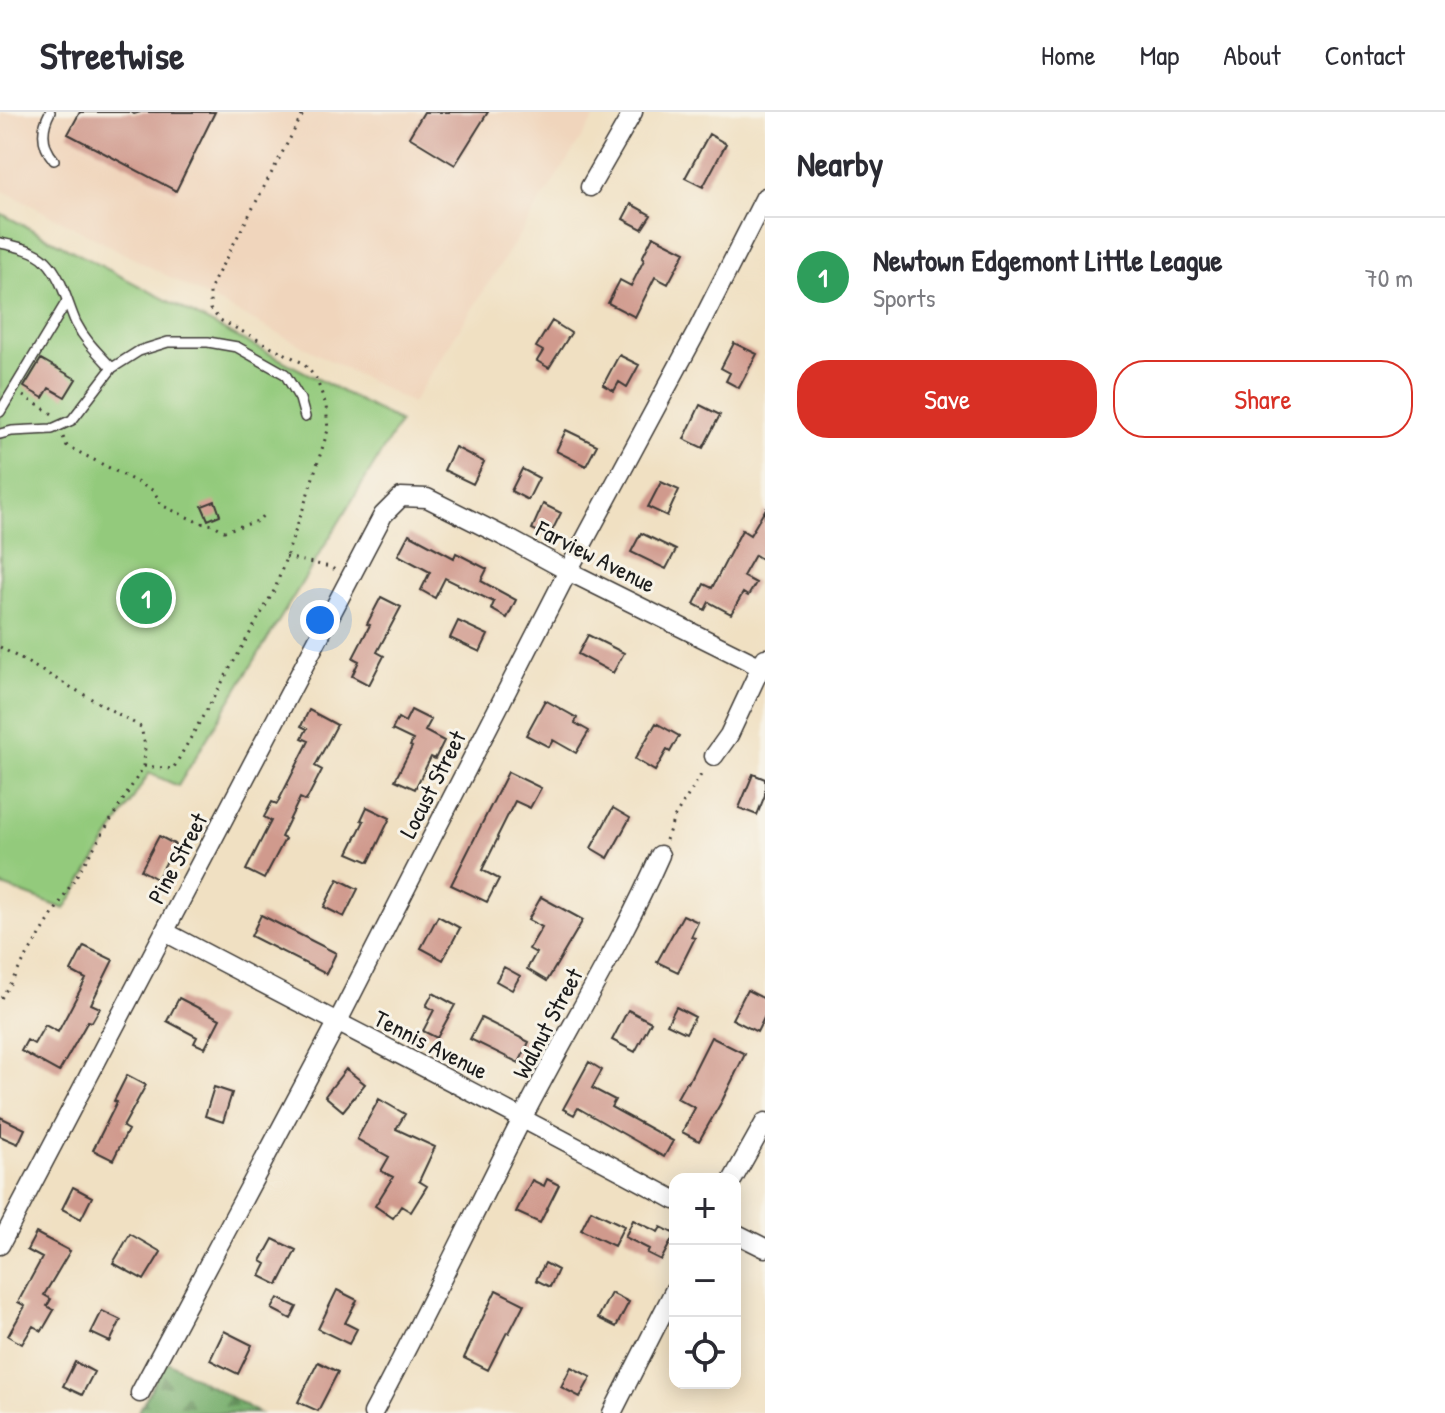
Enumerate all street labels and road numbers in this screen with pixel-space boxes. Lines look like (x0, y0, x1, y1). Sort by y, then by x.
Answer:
street label: Farview Avenue (530, 512, 661, 600)
street label: Locust Street (391, 724, 473, 843)
street label: Pine Street (140, 806, 215, 909)
street label: Walnut Street (505, 962, 590, 1084)
street label: Tennis Avenue (369, 1002, 494, 1086)

